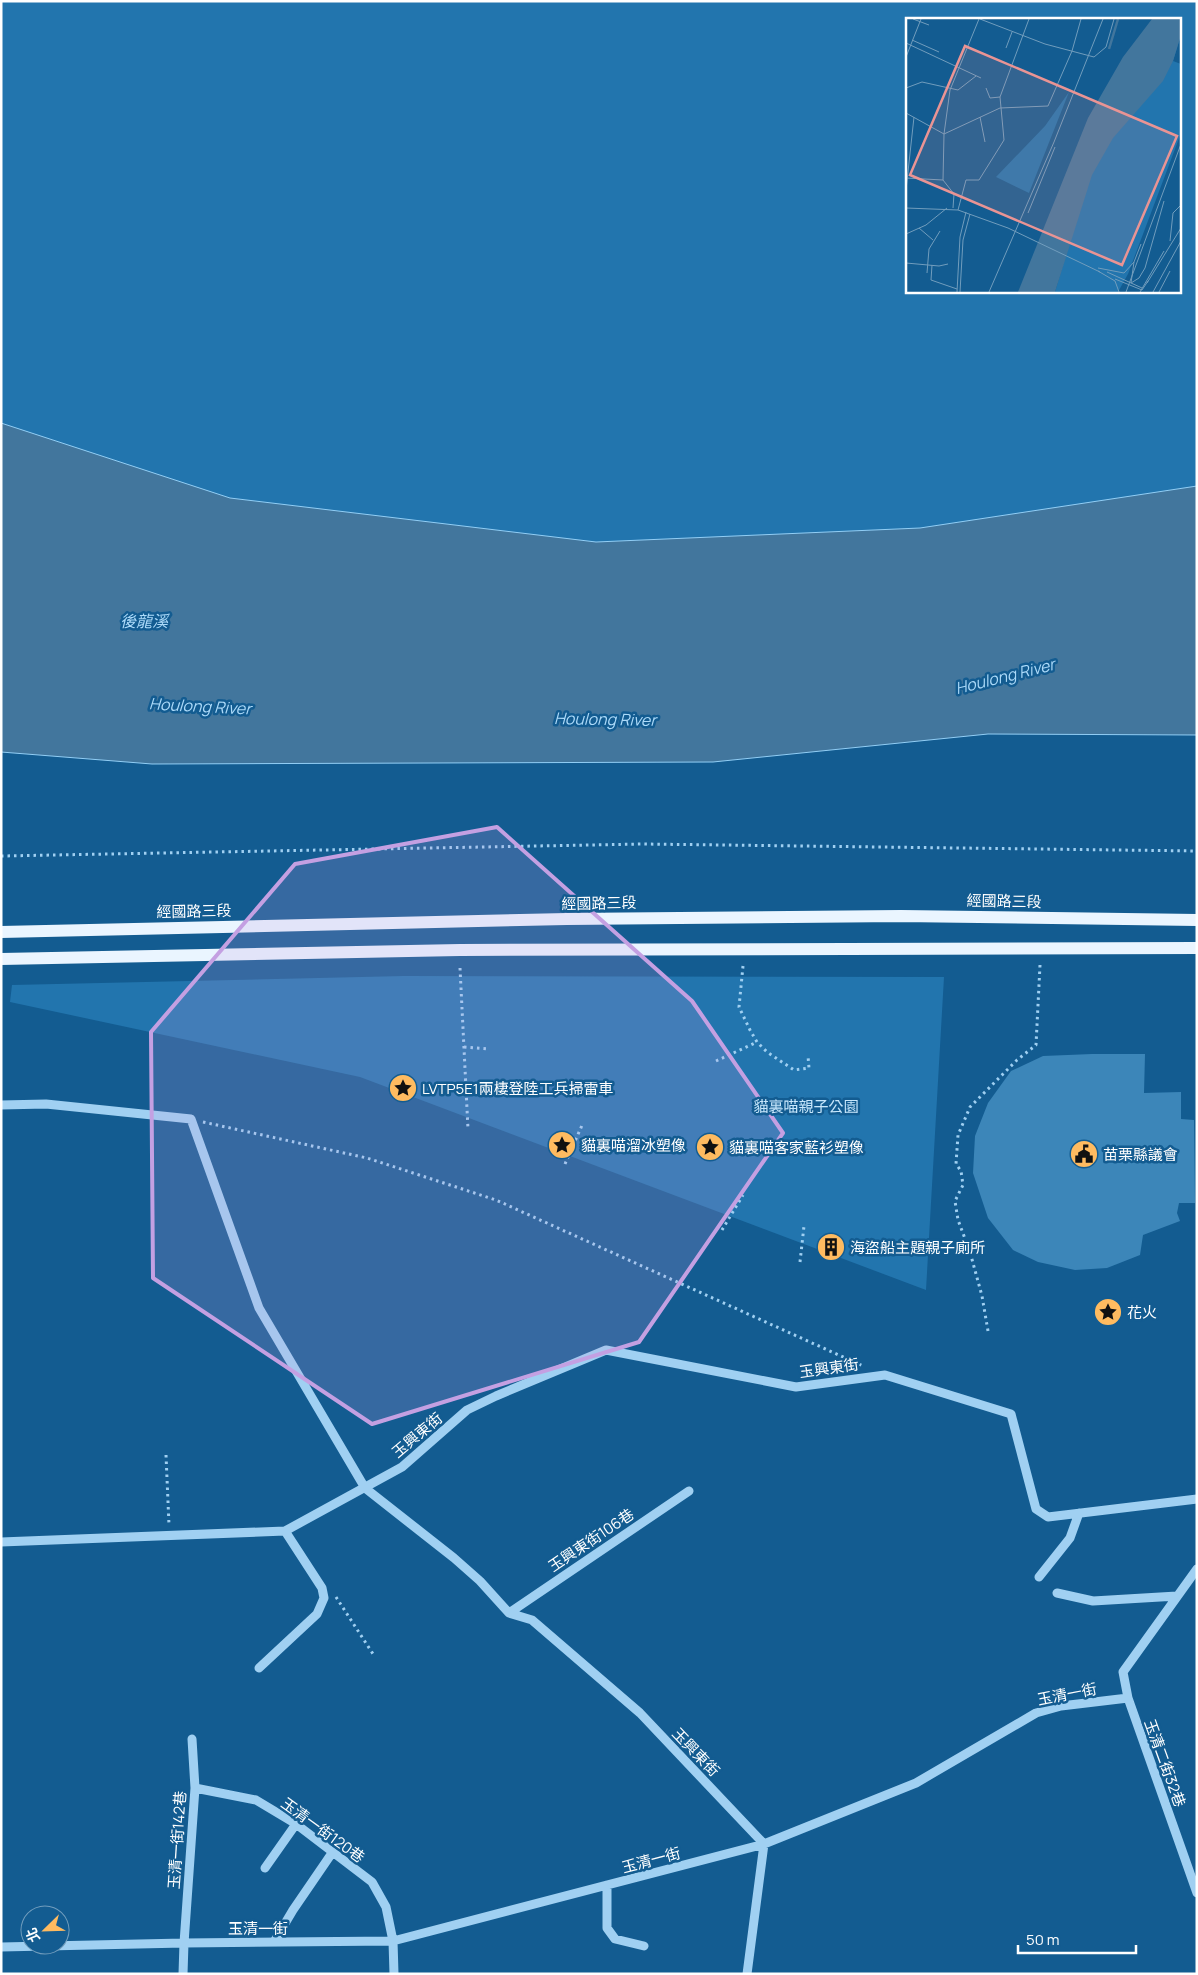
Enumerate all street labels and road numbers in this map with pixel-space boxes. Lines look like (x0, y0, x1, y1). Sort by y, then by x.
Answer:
street label: 經國路三段 (966, 890, 1042, 912)
street label: 經國路三段 (561, 892, 637, 914)
street label: 經國路三段 (156, 900, 232, 922)
street label: 玉興東街 (798, 1353, 860, 1383)
street label: 玉興東街 (387, 1408, 447, 1462)
street label: 玉興東街106巷 (544, 1504, 638, 1576)
street label: 玉清一街 (1036, 1678, 1098, 1710)
street label: 玉清二街32巷 (1139, 1716, 1191, 1810)
street label: 玉興東街 (668, 1723, 724, 1781)
street label: 玉清一街142巷 (163, 1790, 191, 1890)
street label: 玉清一街120巷 (277, 1793, 369, 1867)
street label: 玉清一街 (619, 1842, 683, 1878)
street label: 玉清一街 (228, 1918, 288, 1939)

